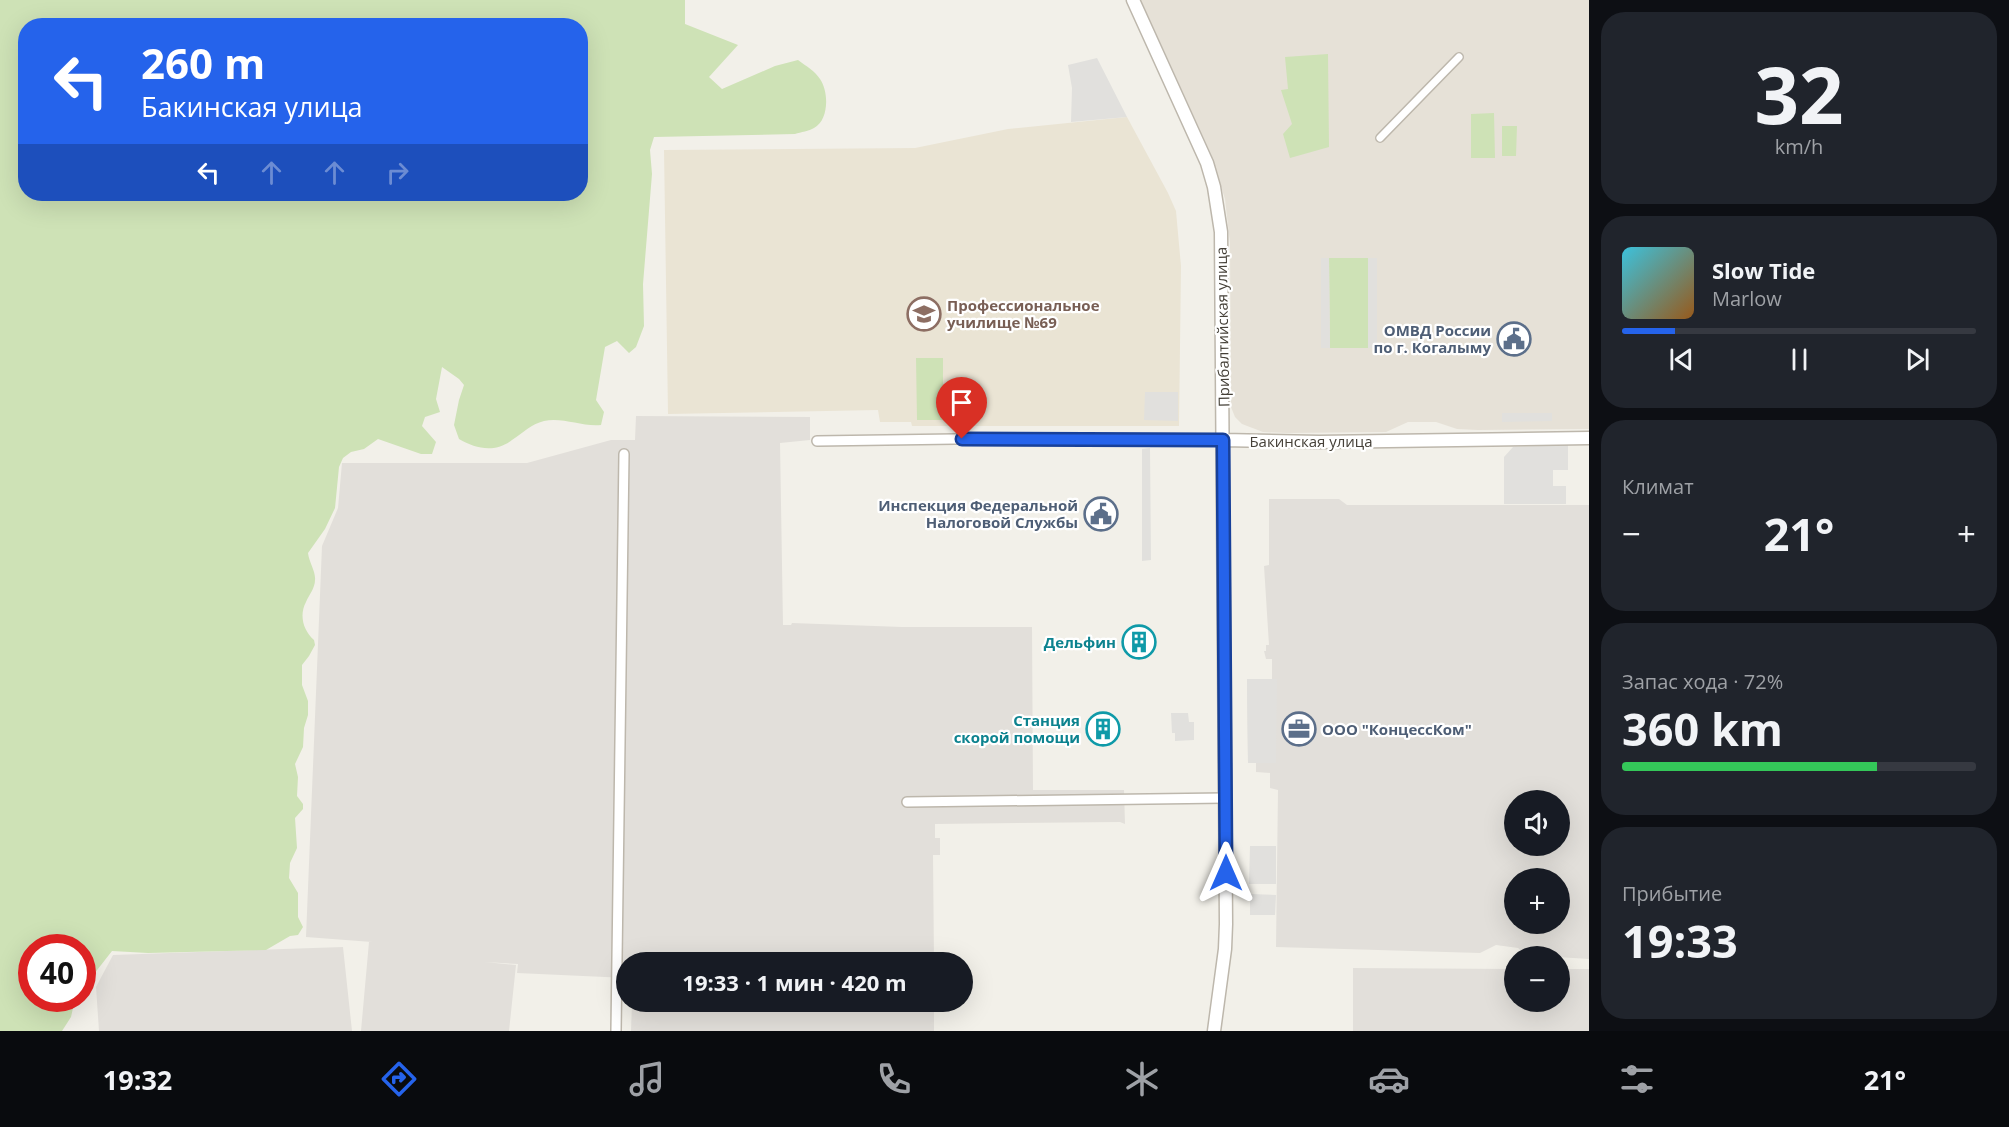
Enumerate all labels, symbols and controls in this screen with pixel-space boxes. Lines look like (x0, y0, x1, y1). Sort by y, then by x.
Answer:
text: 260 m (141, 34, 265, 91)
text: 32 (1754, 41, 1844, 147)
icon: left (42, 42, 120, 120)
text: Бакинская улица (141, 88, 363, 125)
text: km/h (1775, 133, 1823, 160)
icon: left (192, 156, 225, 189)
icon: ahead (255, 156, 288, 189)
icon: ahead (318, 156, 351, 189)
icon: right (381, 156, 414, 189)
street label: Прибалтийская улица (1211, 247, 1233, 407)
text: Slow Tide (1712, 255, 1815, 285)
text: Marlow (1712, 285, 1782, 312)
place label: Профессиональное училище №69 (947, 295, 1100, 332)
school or university icon: Профессиональное училище №69 (906, 296, 942, 332)
place label: ОМВД России по г. Когалыму (1373, 320, 1491, 357)
public building icon: ОМВД России по г. Когалыму (1496, 321, 1532, 357)
icon: previous (1665, 343, 1698, 376)
icon: pause (1783, 343, 1816, 376)
icon: next (1901, 343, 1934, 376)
pin (936, 377, 987, 439)
icon: arrive (945, 386, 978, 419)
street label: Бакинская улица (1249, 431, 1373, 451)
text: Климат (1622, 473, 1694, 500)
place label: Инспекция Федеральной Налоговой Службы (878, 495, 1078, 532)
public building icon: Инспекция Федеральной Налоговой Службы (1083, 496, 1119, 532)
text: 21° (1764, 503, 1834, 564)
text: − (1622, 511, 1641, 556)
text: + (1957, 511, 1976, 556)
building icon: Дельфин (1121, 624, 1157, 660)
place label: Дельфин (1044, 632, 1116, 652)
text: Запас хода · 72% (1622, 668, 1783, 695)
text: 360 km (1622, 698, 1783, 759)
place label: Станция скорой помощи (954, 710, 1080, 747)
building icon: Станция скорой помощи (1085, 711, 1121, 747)
office icon: ООО "КонцессКом" (1281, 711, 1317, 747)
place label: ООО "КонцессКом" (1322, 719, 1472, 739)
map controls (1504, 790, 1570, 1012)
button: sound (1504, 790, 1570, 856)
position arrow (1194, 841, 1258, 905)
button: + (1504, 868, 1570, 934)
text: Прибытие (1622, 880, 1722, 907)
text: 19:33 (1622, 910, 1738, 971)
speed limit sign: 40 (18, 934, 96, 1012)
button: − (1504, 946, 1570, 1012)
text: 19:33 · 1 мин · 420 m (682, 967, 907, 997)
icon: directions (378, 1058, 420, 1100)
icon: music (626, 1058, 668, 1100)
icon: phone (873, 1058, 915, 1100)
icon: climate (1121, 1058, 1163, 1100)
icon: car (1368, 1058, 1410, 1100)
icon: filters (1616, 1058, 1658, 1100)
text: 19:32 (103, 1061, 172, 1098)
text: 21° (1864, 1061, 1906, 1098)

